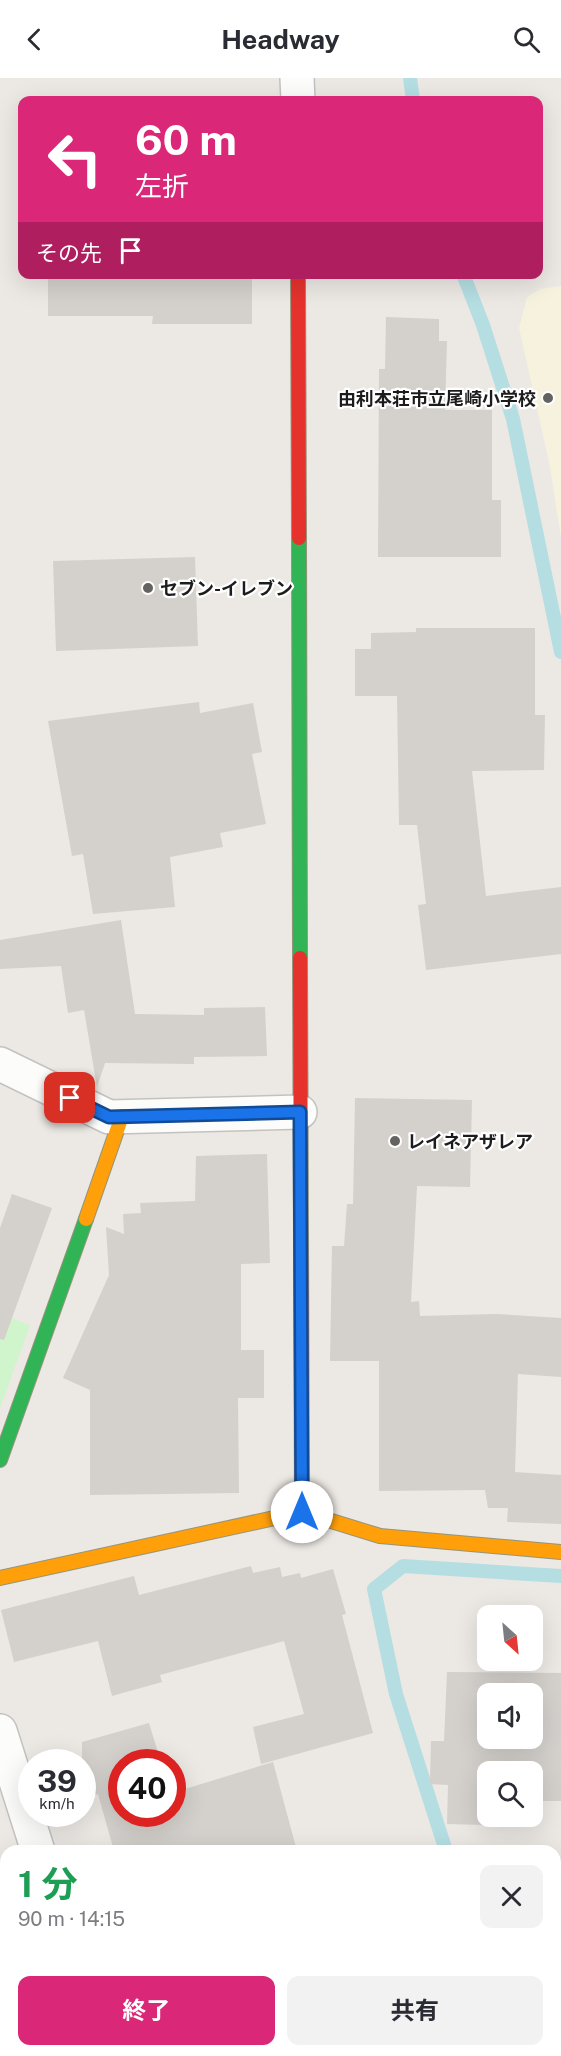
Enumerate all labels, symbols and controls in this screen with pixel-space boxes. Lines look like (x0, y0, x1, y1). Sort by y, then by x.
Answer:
icon: back (18, 23, 51, 56)
text: Headway (221, 23, 340, 55)
icon: search (510, 23, 543, 56)
text: 60 m (135, 115, 237, 164)
icon: left (36, 120, 114, 198)
text: 左折 (135, 170, 189, 202)
icon: arrive (114, 234, 147, 267)
text: その先 (36, 240, 102, 266)
place label: 由利本荘市立尾崎小学校 (338, 388, 536, 409)
marker: 由利本荘市立尾崎小学校 (541, 391, 555, 405)
place label: セブン-イレブン (160, 578, 293, 599)
marker: セブン-イレブン (141, 581, 155, 595)
pin (44, 1072, 95, 1123)
icon: arrive (53, 1081, 86, 1114)
place label: レイネアザレア (407, 1131, 533, 1152)
marker: レイネアザレア (388, 1134, 402, 1148)
position arrow (270, 1480, 334, 1544)
north arrow (477, 1605, 543, 1671)
map controls (477, 1605, 543, 1827)
button: sound (477, 1683, 543, 1749)
speed limit sign: 40 (108, 1749, 186, 1827)
button: search (477, 1761, 543, 1827)
text: 39 (37, 1763, 77, 1799)
text: km/h (39, 1795, 75, 1812)
text: 1 分 (18, 1863, 78, 1905)
button: close (480, 1865, 543, 1928)
text: 90 m · 14:15 (18, 1907, 125, 1931)
button: 終了 (18, 1976, 275, 2045)
button: 共有 (287, 1976, 543, 2045)

